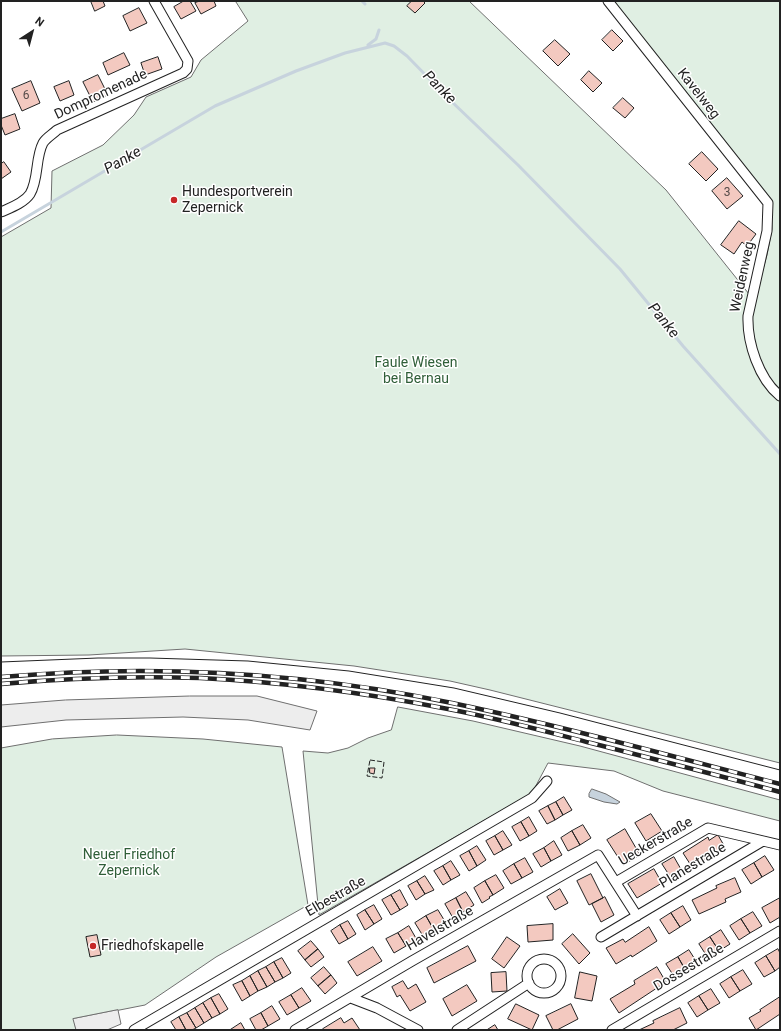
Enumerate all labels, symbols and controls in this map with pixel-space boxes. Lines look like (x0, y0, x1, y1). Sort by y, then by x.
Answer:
north arrow (12, 12, 52, 52)
text: N (32, 14, 46, 29)
street label: Kavelweg (673, 65, 723, 123)
street label: Dompromenade (52, 66, 150, 124)
water label: Panke (418, 67, 460, 109)
house number: 6 (23, 89, 29, 103)
water label: Panke (101, 143, 145, 179)
place label: Hundesportverein Zepernick (182, 184, 293, 216)
house number: 3 (724, 186, 730, 200)
marker: Hundesportverein Zepernick (169, 195, 179, 205)
street label: Weidenweg (727, 240, 759, 314)
water label: Panke (643, 300, 683, 342)
park label: Faule Wiesen bei Bernau (375, 355, 457, 388)
street label: Ueckerstraße (616, 814, 696, 870)
street label: Planestraße (657, 840, 729, 892)
park label: Neuer Friedhof Zepernick (83, 847, 175, 880)
street label: Elbestraße (303, 873, 369, 921)
street label: Havelstraße (403, 903, 477, 955)
place label: Friedhofskapelle (101, 938, 204, 954)
marker: Friedhofskapelle (88, 941, 98, 951)
street label: Dossestraße (651, 941, 727, 995)

